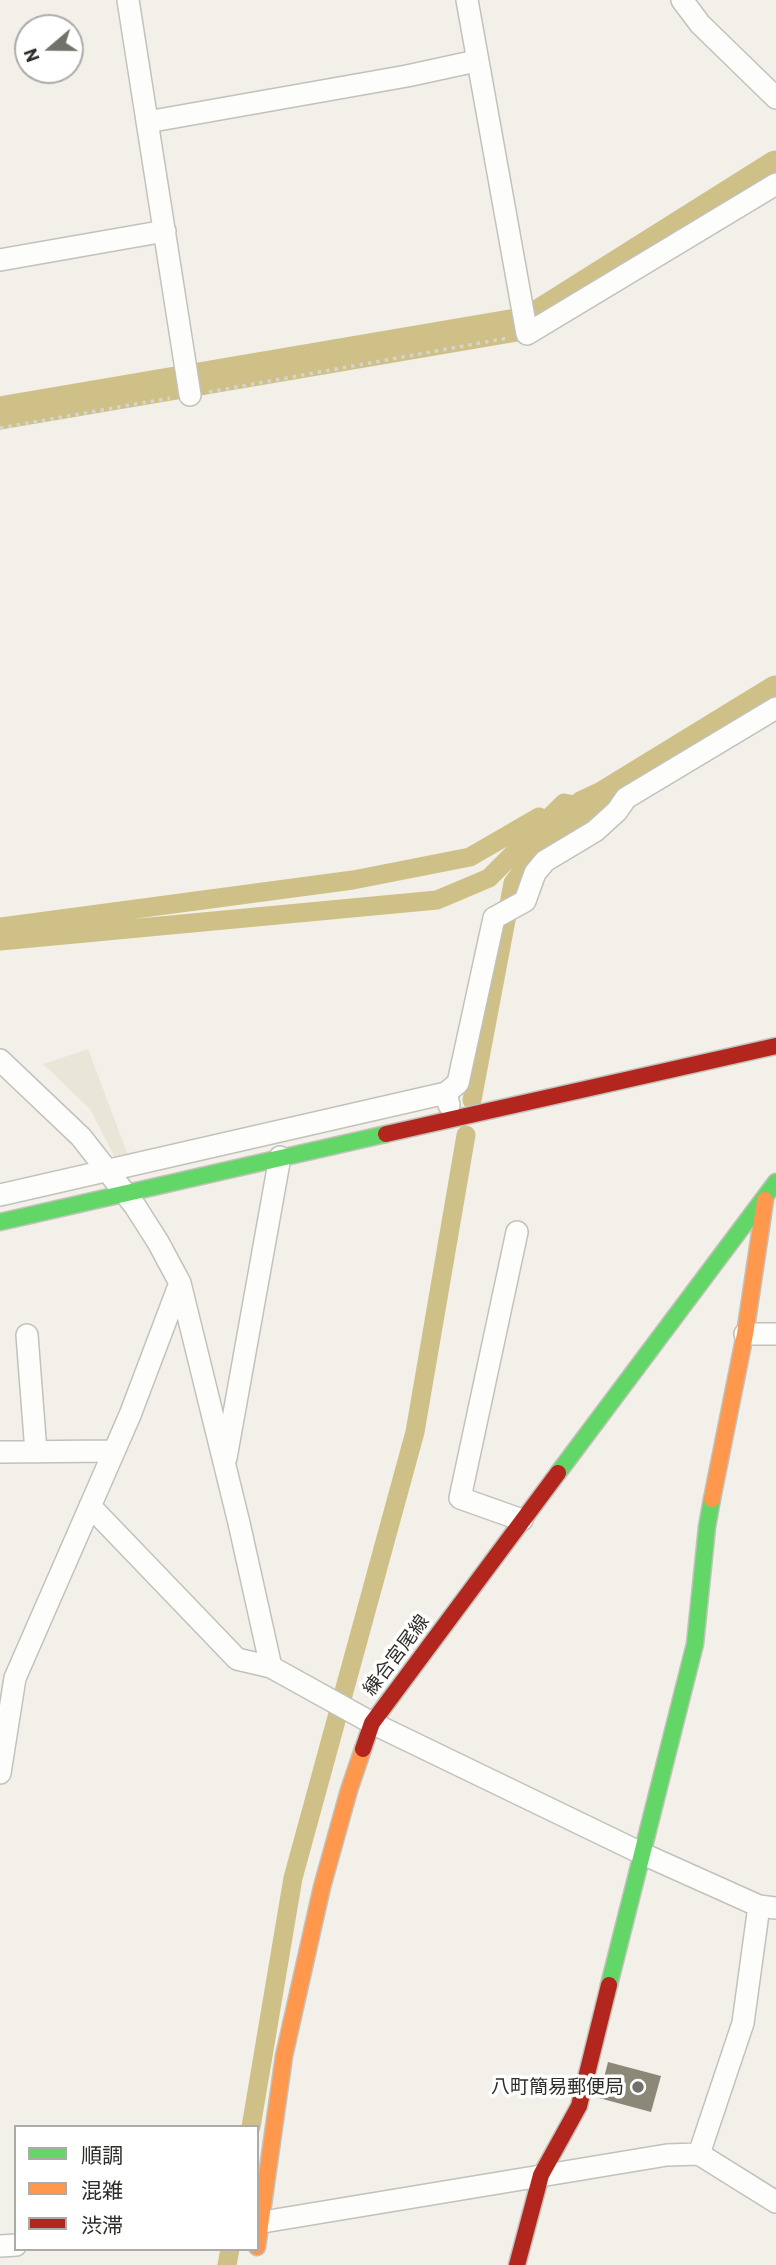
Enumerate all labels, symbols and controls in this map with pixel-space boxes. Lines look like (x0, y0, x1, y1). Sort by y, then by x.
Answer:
north arrow (14, 14, 84, 84)
text: N (18, 46, 44, 66)
street label: 練合宮尾線 (358, 1610, 434, 1700)
place label: 八町簡易郵便局 (491, 2076, 624, 2098)
marker: 八町簡易郵便局 (630, 2079, 646, 2095)
legend (14, 2125, 259, 2251)
text: 順調 (81, 2142, 123, 2167)
text: 混雑 (81, 2177, 123, 2202)
text: 渋滞 (81, 2212, 123, 2237)

